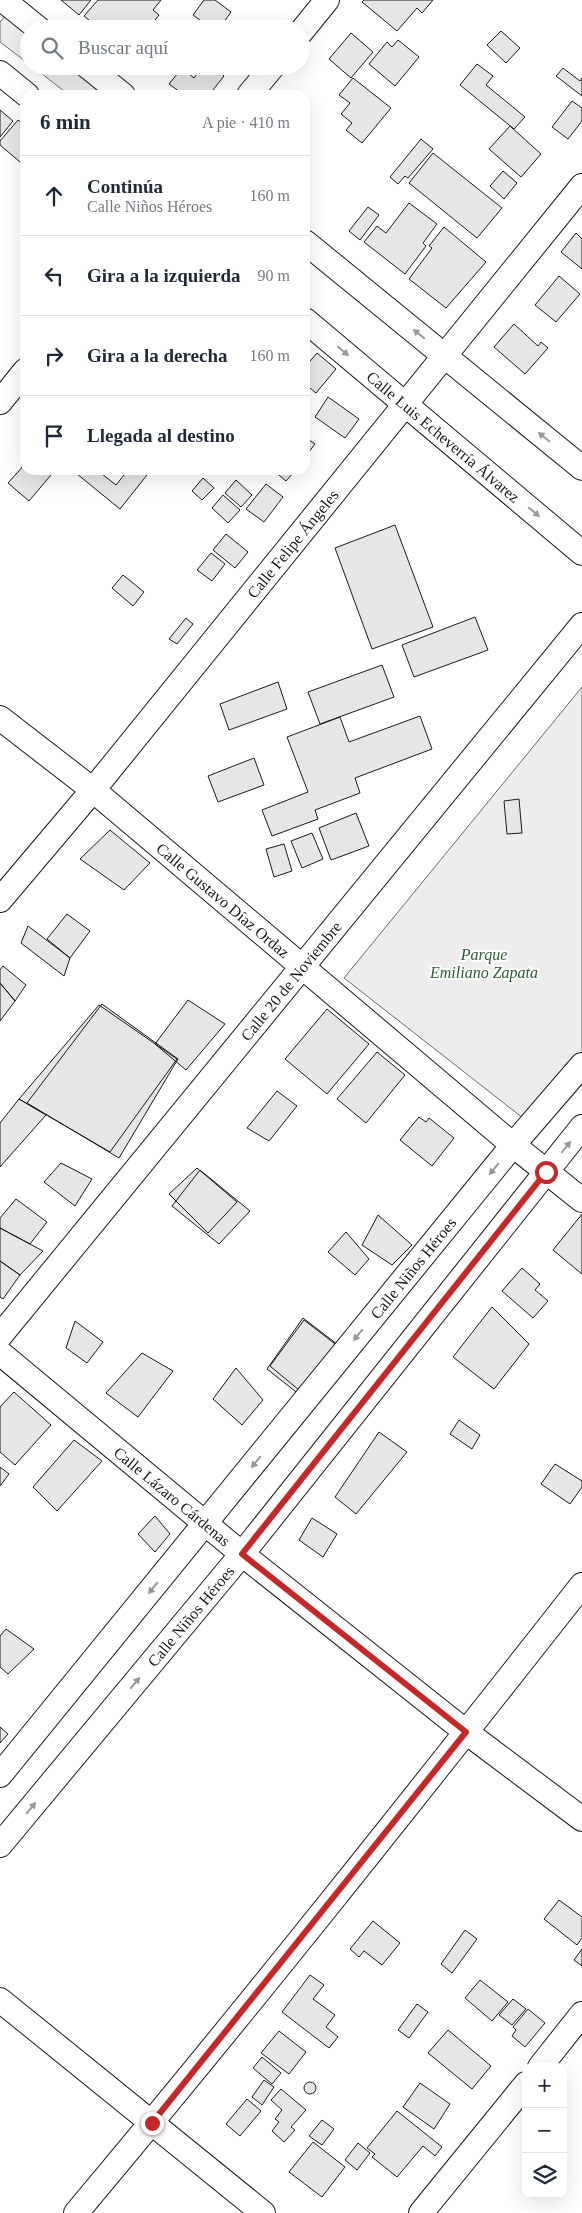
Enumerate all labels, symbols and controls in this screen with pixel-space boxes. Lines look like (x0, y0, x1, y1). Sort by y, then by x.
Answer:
search box (20, 20, 310, 75)
icon: search (38, 34, 66, 62)
text: Buscar aquí (78, 37, 168, 58)
text: 6 min (40, 110, 91, 134)
text: A pie · 410 m (202, 114, 290, 131)
text: Continúa (87, 176, 163, 197)
icon: ahead (40, 182, 68, 210)
text: 160 m (250, 187, 290, 204)
text: Calle Niños Héroes (87, 198, 212, 215)
icon: left (40, 262, 68, 290)
text: Gira a la izquierda (87, 265, 241, 286)
text: 90 m (258, 267, 290, 284)
one-way arrow (412, 328, 425, 339)
icon: right (40, 342, 68, 370)
text: Gira a la derecha (87, 345, 228, 366)
one-way arrow (336, 345, 348, 357)
text: 160 m (250, 347, 290, 364)
street label: Calle Luis Echeverría Álvarez (364, 367, 523, 506)
icon: arrive (40, 422, 68, 450)
text: Llegada al destino (87, 425, 235, 446)
one-way arrow (538, 431, 551, 442)
street label: Calle Felipe Ángeles (244, 486, 341, 601)
one-way arrow (528, 506, 540, 517)
street label: Calle Gustavo Díaz Ordaz (153, 839, 293, 961)
street label: Calle 20 de Noviembre (237, 918, 344, 1044)
park label: Parque Emiliano Zapata (429, 946, 538, 982)
one-way arrow (560, 1141, 571, 1154)
route start (535, 1161, 558, 1184)
one-way arrow (488, 1162, 499, 1175)
street label: Calle Niños Héroes (367, 1214, 459, 1322)
one-way arrow (353, 1329, 364, 1342)
street label: Calle Lázaro Cárdenas (111, 1443, 234, 1549)
one-way arrow (250, 1455, 261, 1468)
street label: Calle Niños Héroes (144, 1562, 237, 1670)
one-way arrow (147, 1581, 159, 1593)
one-way arrow (130, 1677, 141, 1690)
one-way arrow (26, 1802, 37, 1815)
map controls (522, 2063, 567, 2198)
button: + (522, 2063, 567, 2108)
button: − (522, 2108, 567, 2153)
route end (141, 2112, 164, 2135)
button: layers (522, 2153, 567, 2198)

